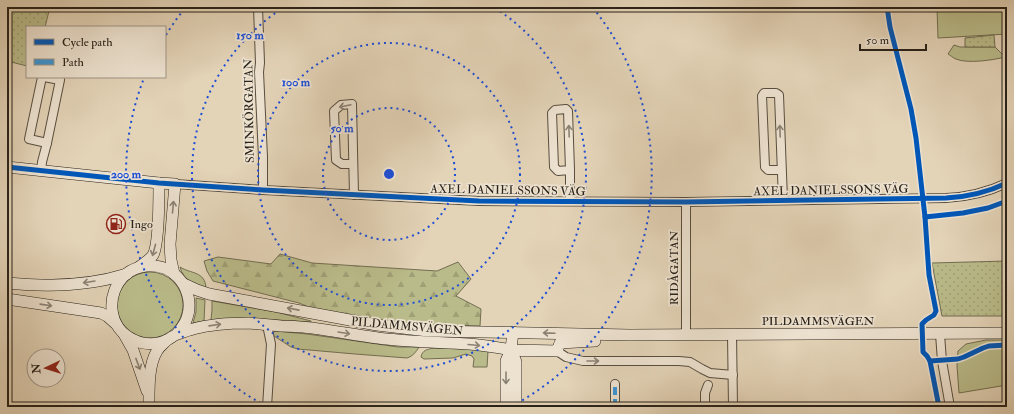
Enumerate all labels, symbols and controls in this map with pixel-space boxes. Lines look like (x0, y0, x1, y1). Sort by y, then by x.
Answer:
legend (26, 26, 166, 78)
scale bar (860, 26, 926, 52)
text: 150 m (236, 28, 264, 43)
text: 50 m (866, 33, 890, 48)
text: Cycle path (62, 35, 113, 50)
text: Path (62, 55, 85, 70)
street label: SMINKÖRGATAN (241, 59, 258, 163)
text: 100 m (282, 75, 311, 90)
one-way arrow (339, 102, 352, 110)
text: 50 m (330, 121, 354, 136)
one-way arrow (565, 125, 573, 138)
one-way arrow (776, 125, 784, 138)
text: 200 m (111, 167, 142, 182)
centre of rings (382, 167, 396, 181)
street label: AXEL DANIELSSONS VÄG (429, 182, 586, 199)
street label: AXEL DANIELSSONS VÄG (752, 182, 909, 199)
one-way arrow (170, 201, 177, 214)
fuel station icon: Ingo (105, 213, 127, 235)
place label: Ingo (130, 217, 153, 232)
street label: RIDÅGATAN (667, 230, 682, 305)
one-way arrow (150, 243, 158, 256)
one-way arrow (83, 278, 96, 286)
one-way arrow (39, 301, 52, 309)
one-way arrow (287, 305, 300, 313)
street label: PILDAMMSVÄGEN (350, 314, 464, 339)
street label: PILDAMMSVÄGEN (762, 314, 874, 329)
one-way arrow (208, 321, 221, 329)
one-way arrow (337, 329, 350, 337)
one-way arrow (543, 330, 556, 337)
one-way arrow (467, 341, 480, 348)
north arrow (26, 348, 66, 388)
one-way arrow (586, 357, 599, 365)
one-way arrow (135, 358, 143, 370)
text: N (30, 362, 43, 375)
one-way arrow (502, 371, 510, 384)

